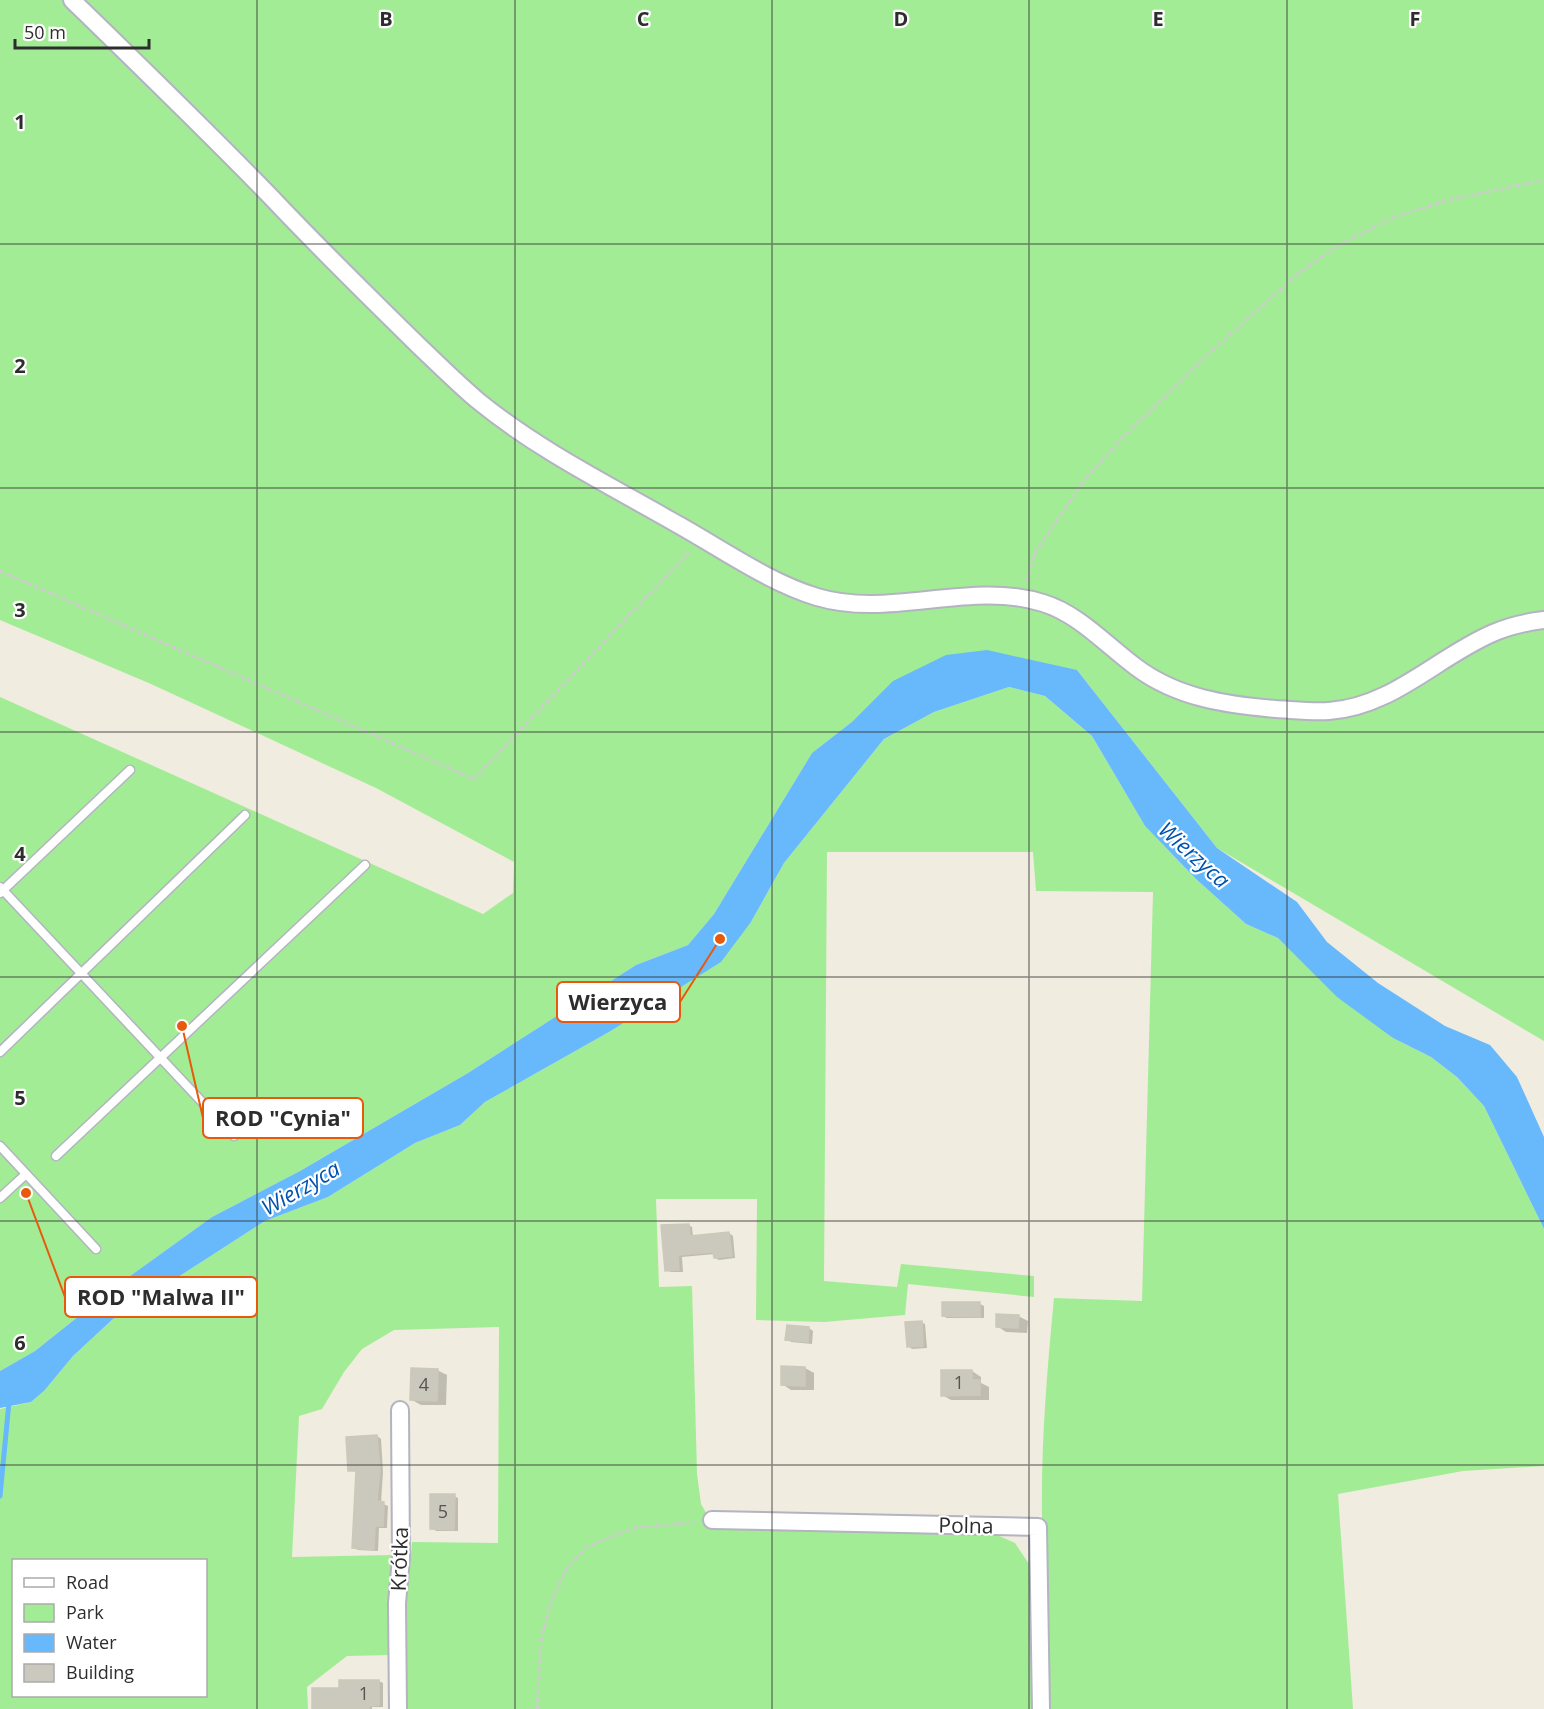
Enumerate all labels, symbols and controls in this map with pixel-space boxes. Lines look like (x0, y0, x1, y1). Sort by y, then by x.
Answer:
text: B (379, 5, 393, 32)
text: C (637, 5, 650, 32)
text: D (894, 5, 908, 32)
text: E (1152, 5, 1164, 32)
text: F (1410, 5, 1420, 32)
scale bar (15, 12, 148, 50)
text: 50 m (24, 20, 66, 44)
text: 1 (14, 108, 26, 135)
text: 2 (14, 352, 26, 379)
text: 3 (14, 596, 26, 623)
water label: Wierzyca (1153, 814, 1237, 894)
text: 4 (14, 840, 26, 867)
callout: Wierzyca (557, 982, 680, 1022)
text: Wierzyca (569, 986, 667, 1016)
text: 5 (14, 1084, 26, 1111)
callout: ROD "Cynia" (203, 1098, 363, 1138)
text: ROD "Cynia" (215, 1102, 351, 1132)
water label: Wierzyca (255, 1152, 345, 1222)
callout: ROD "Malwa II" (65, 1277, 257, 1317)
text: ROD "Malwa II" (77, 1281, 245, 1311)
text: 6 (14, 1329, 26, 1356)
house number: 1 (954, 1370, 964, 1394)
house number: 4 (419, 1372, 429, 1396)
house number: 5 (438, 1499, 448, 1523)
street label: Polna (938, 1511, 994, 1539)
street label: Krótka (384, 1526, 414, 1592)
legend (12, 1559, 207, 1697)
text: Road (66, 1570, 109, 1594)
text: Park (66, 1600, 104, 1624)
text: Water (66, 1630, 117, 1654)
text: Building (66, 1660, 134, 1684)
house number: 1 (359, 1681, 369, 1705)

